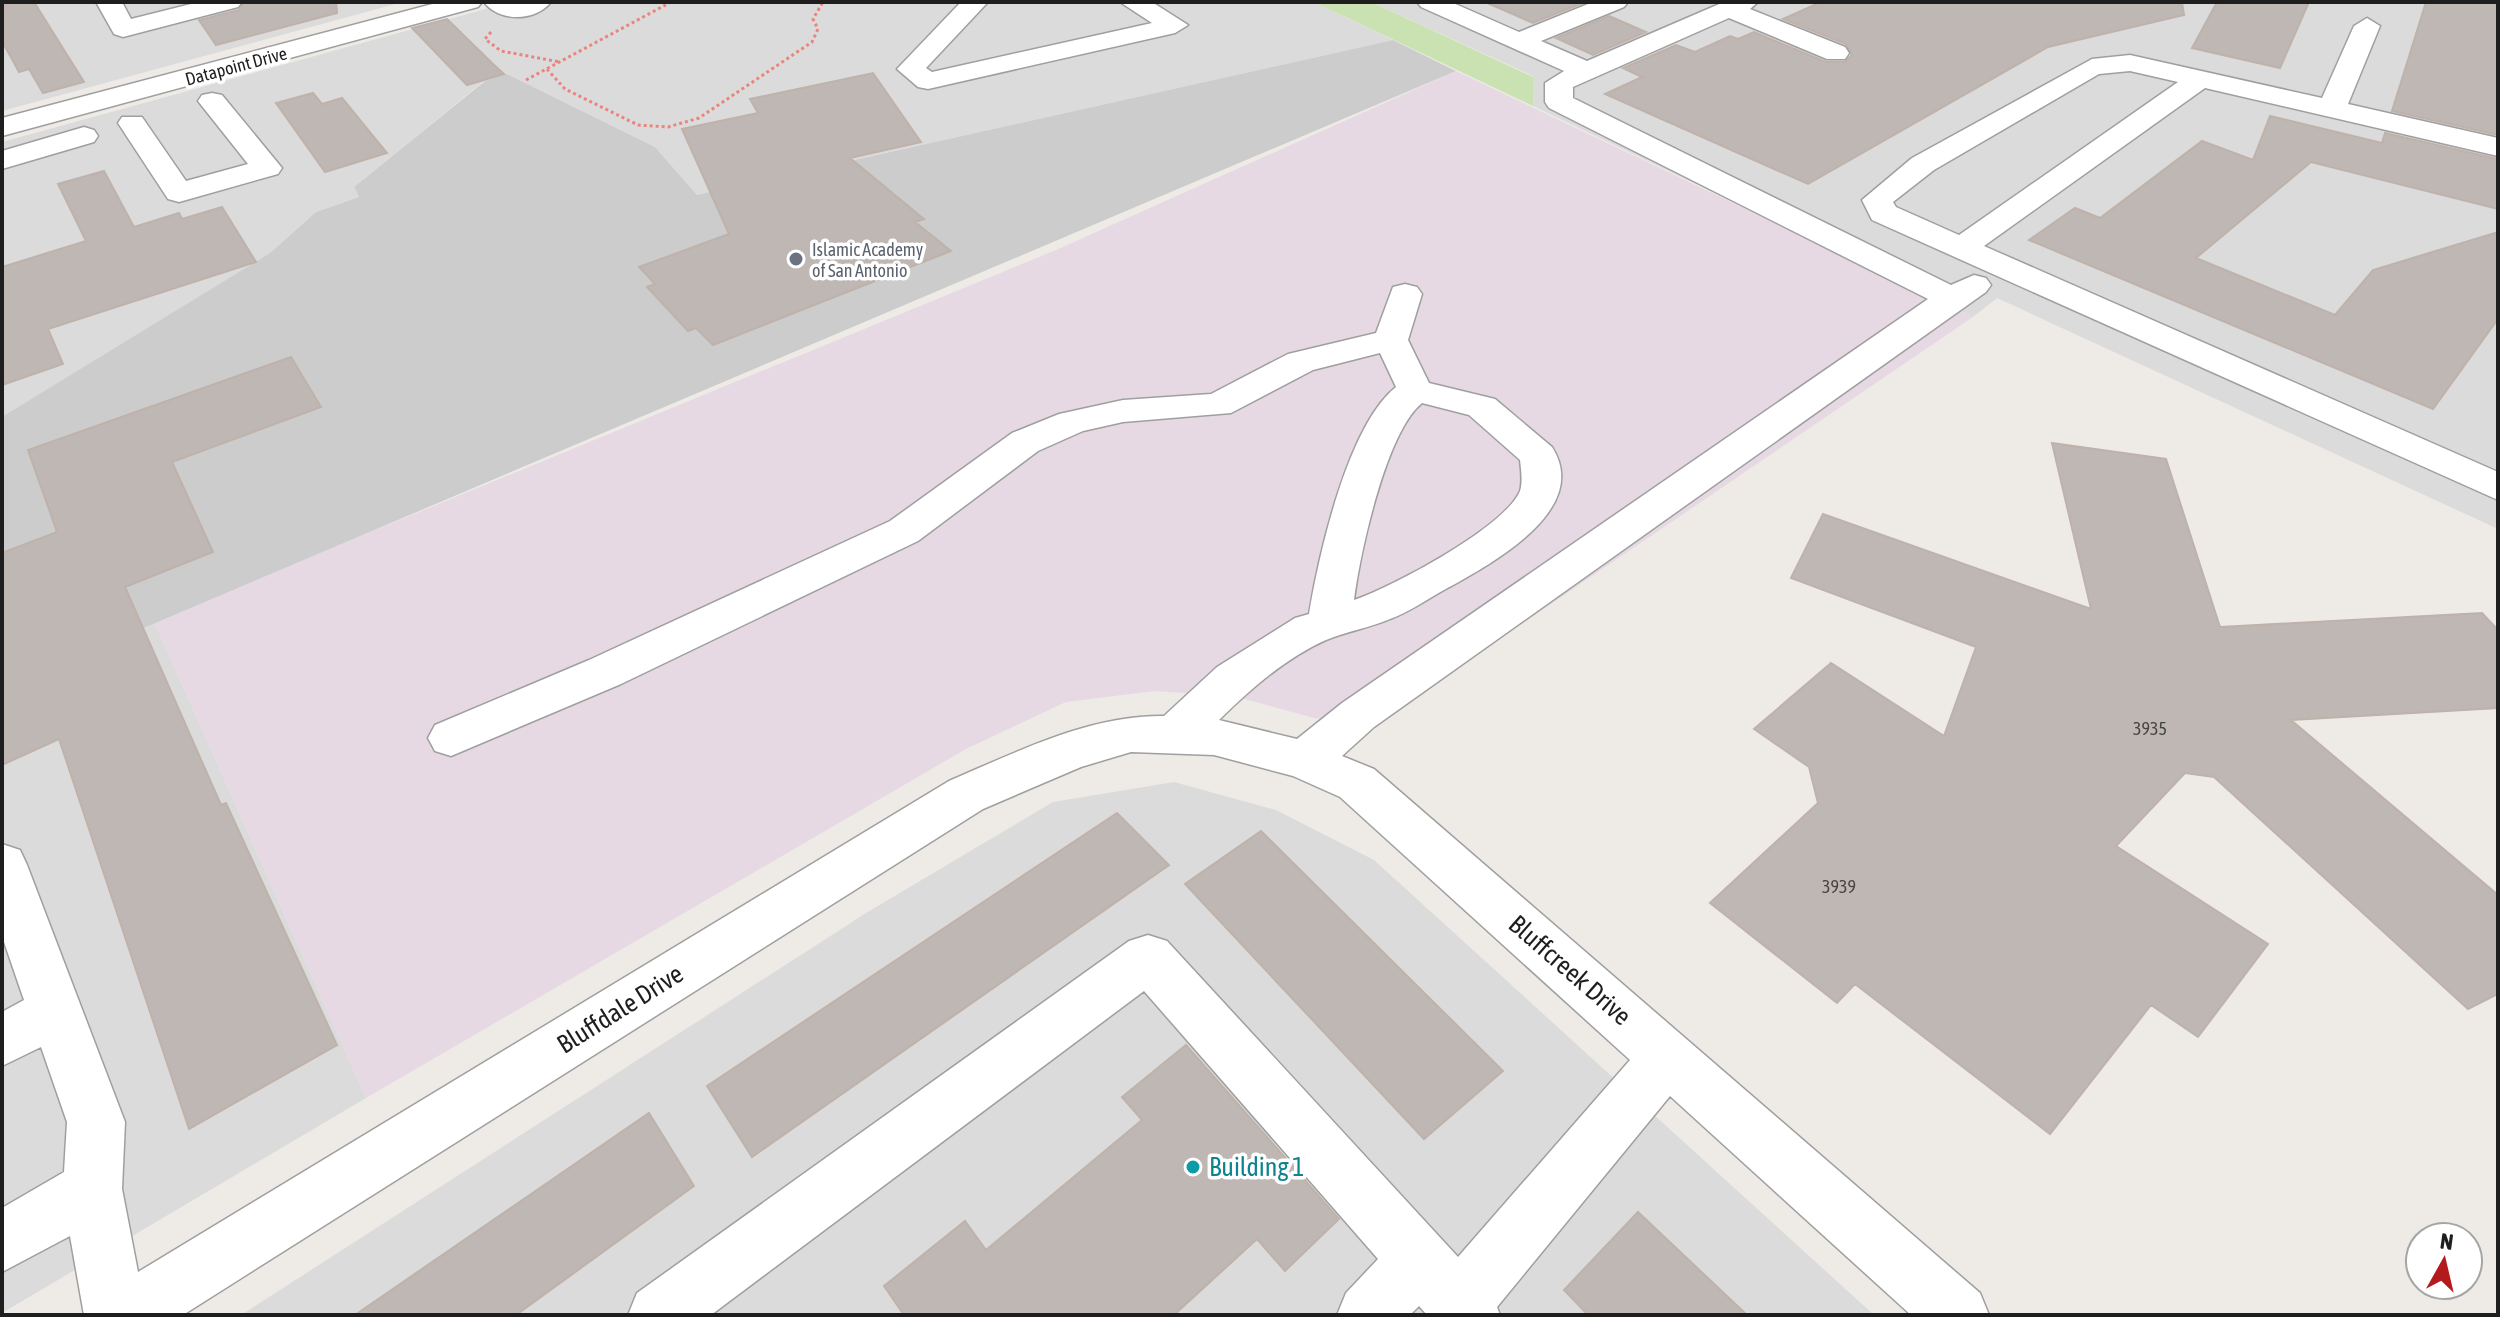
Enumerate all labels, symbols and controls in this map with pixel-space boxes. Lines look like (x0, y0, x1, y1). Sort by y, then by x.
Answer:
street label: Datapoint Drive (183, 42, 289, 90)
place label: Islamic Academy of San Antonio (812, 239, 923, 281)
marker: Islamic Academy of San Antonio (787, 250, 805, 268)
house number: 3935 (2133, 718, 2167, 739)
house number: 3939 (1822, 876, 1856, 897)
street label: Bluffcreek Drive (1503, 909, 1637, 1031)
street label: Bluffdale Drive (552, 958, 688, 1060)
place label: Building 1 (1209, 1152, 1304, 1182)
marker: Building 1 (1184, 1158, 1202, 1176)
north arrow (2404, 1221, 2484, 1301)
text: N (2439, 1227, 2455, 1255)

